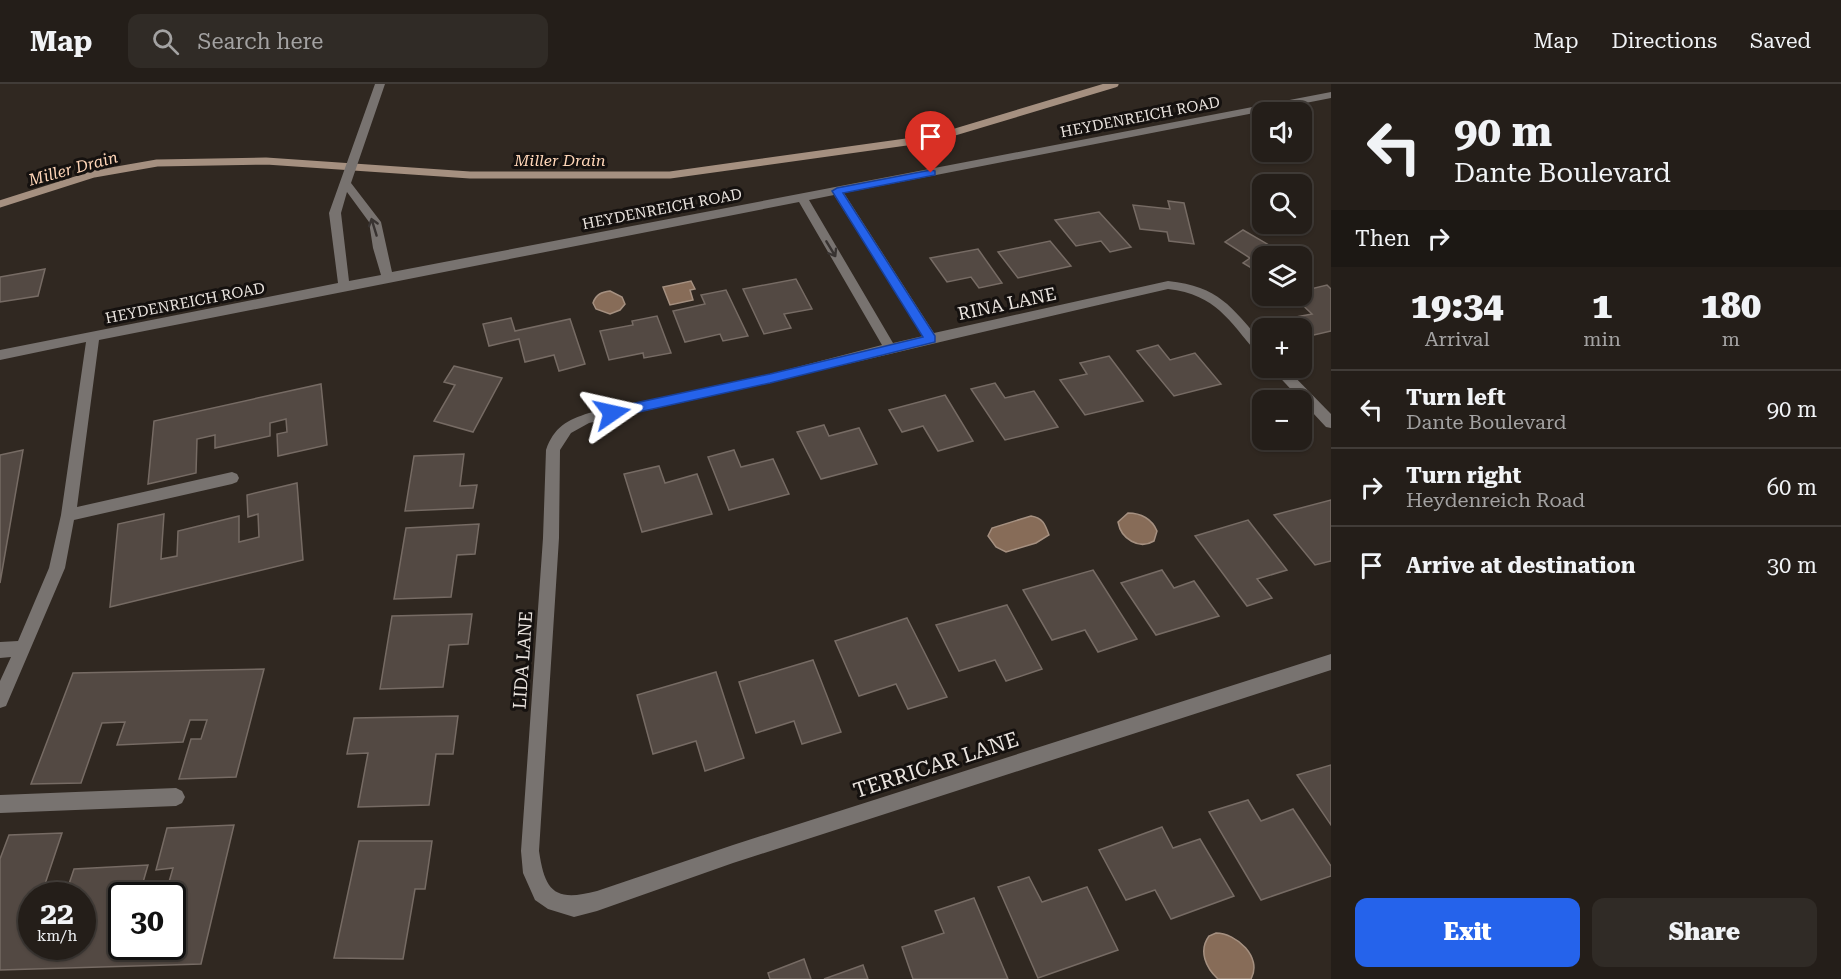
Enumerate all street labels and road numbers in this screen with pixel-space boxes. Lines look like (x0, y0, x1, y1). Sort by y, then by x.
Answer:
street label: HEYDENREICH ROAD (1059, 93, 1221, 141)
street label: HEYDENREICH ROAD (581, 185, 743, 233)
street label: HEYDENREICH ROAD (104, 279, 266, 327)
street label: RINA LANE (956, 283, 1058, 324)
street label: LIDA LANE (509, 610, 536, 710)
street label: TERRICAR LANE (850, 727, 1022, 803)

